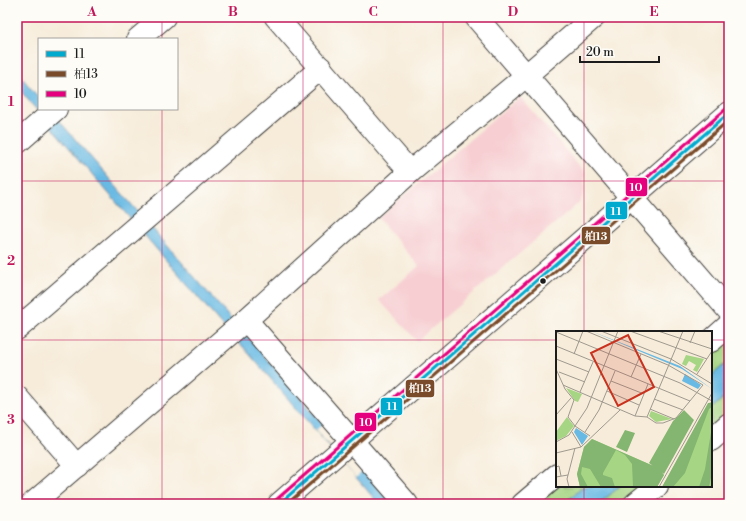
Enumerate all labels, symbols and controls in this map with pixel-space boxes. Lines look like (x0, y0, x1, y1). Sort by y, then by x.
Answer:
text: A (86, 4, 97, 20)
text: B (228, 4, 238, 20)
text: C (368, 4, 378, 20)
text: D (508, 4, 518, 20)
text: E (649, 4, 659, 20)
legend (38, 38, 178, 110)
scale bar (580, 38, 659, 64)
text: 20 m (586, 45, 614, 60)
text: 11 (74, 47, 86, 62)
text: 柏13 (74, 67, 98, 82)
text: 10 (74, 87, 87, 102)
text: 1 (8, 94, 15, 110)
line badge: 10 (625, 177, 648, 197)
text: 10 (630, 181, 642, 195)
line badge: 11 (605, 201, 628, 220)
text: 11 (611, 205, 622, 219)
line badge: 柏13 (581, 226, 611, 245)
text: 柏13 (585, 230, 608, 244)
text: 2 (7, 253, 15, 269)
unlabelled marker (538, 276, 548, 286)
inset map (556, 331, 712, 487)
line badge: 柏13 (405, 379, 435, 398)
text: 柏13 (409, 382, 432, 396)
line badge: 11 (380, 397, 403, 416)
text: 11 (387, 400, 398, 414)
text: 3 (7, 412, 15, 428)
line badge: 10 (354, 412, 377, 432)
text: 10 (360, 416, 372, 430)

